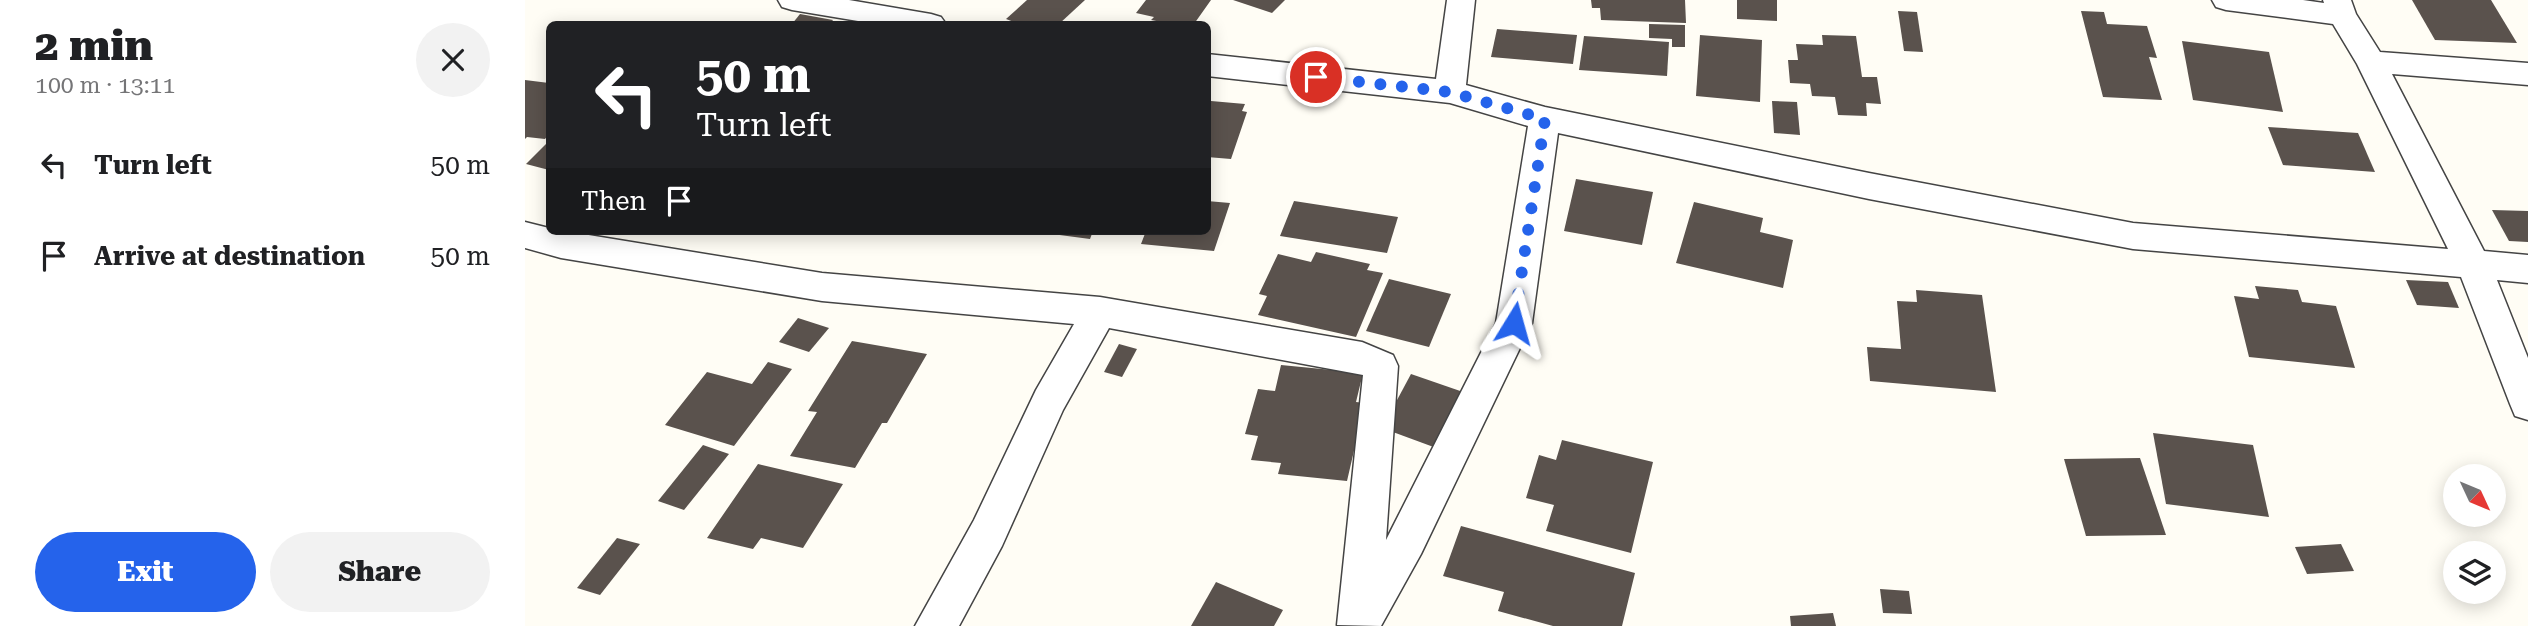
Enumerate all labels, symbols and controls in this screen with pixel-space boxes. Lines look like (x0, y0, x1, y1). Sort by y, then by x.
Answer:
text: 2 min (35, 21, 153, 70)
button: close (416, 23, 490, 97)
text: 50 m (696, 47, 811, 104)
pin (1286, 47, 1346, 107)
icon: left (581, 49, 672, 140)
icon: arrive (1297, 58, 1335, 96)
text: 100 m · 13:11 (35, 72, 175, 99)
text: Turn left (696, 106, 831, 144)
icon: left (35, 146, 73, 184)
text: Turn left (94, 150, 212, 180)
text: 50 m (431, 150, 490, 180)
icon: arrive (660, 182, 698, 220)
text: Then (581, 186, 646, 216)
icon: arrive (35, 237, 73, 275)
text: Arrive at destination (94, 241, 365, 271)
text: 50 m (431, 241, 490, 271)
position arrow (1477, 286, 1551, 360)
north arrow (2443, 464, 2506, 527)
map controls (2443, 464, 2506, 604)
button: Exit (35, 532, 256, 612)
button: Share (270, 532, 490, 612)
button: layers (2443, 541, 2506, 604)

